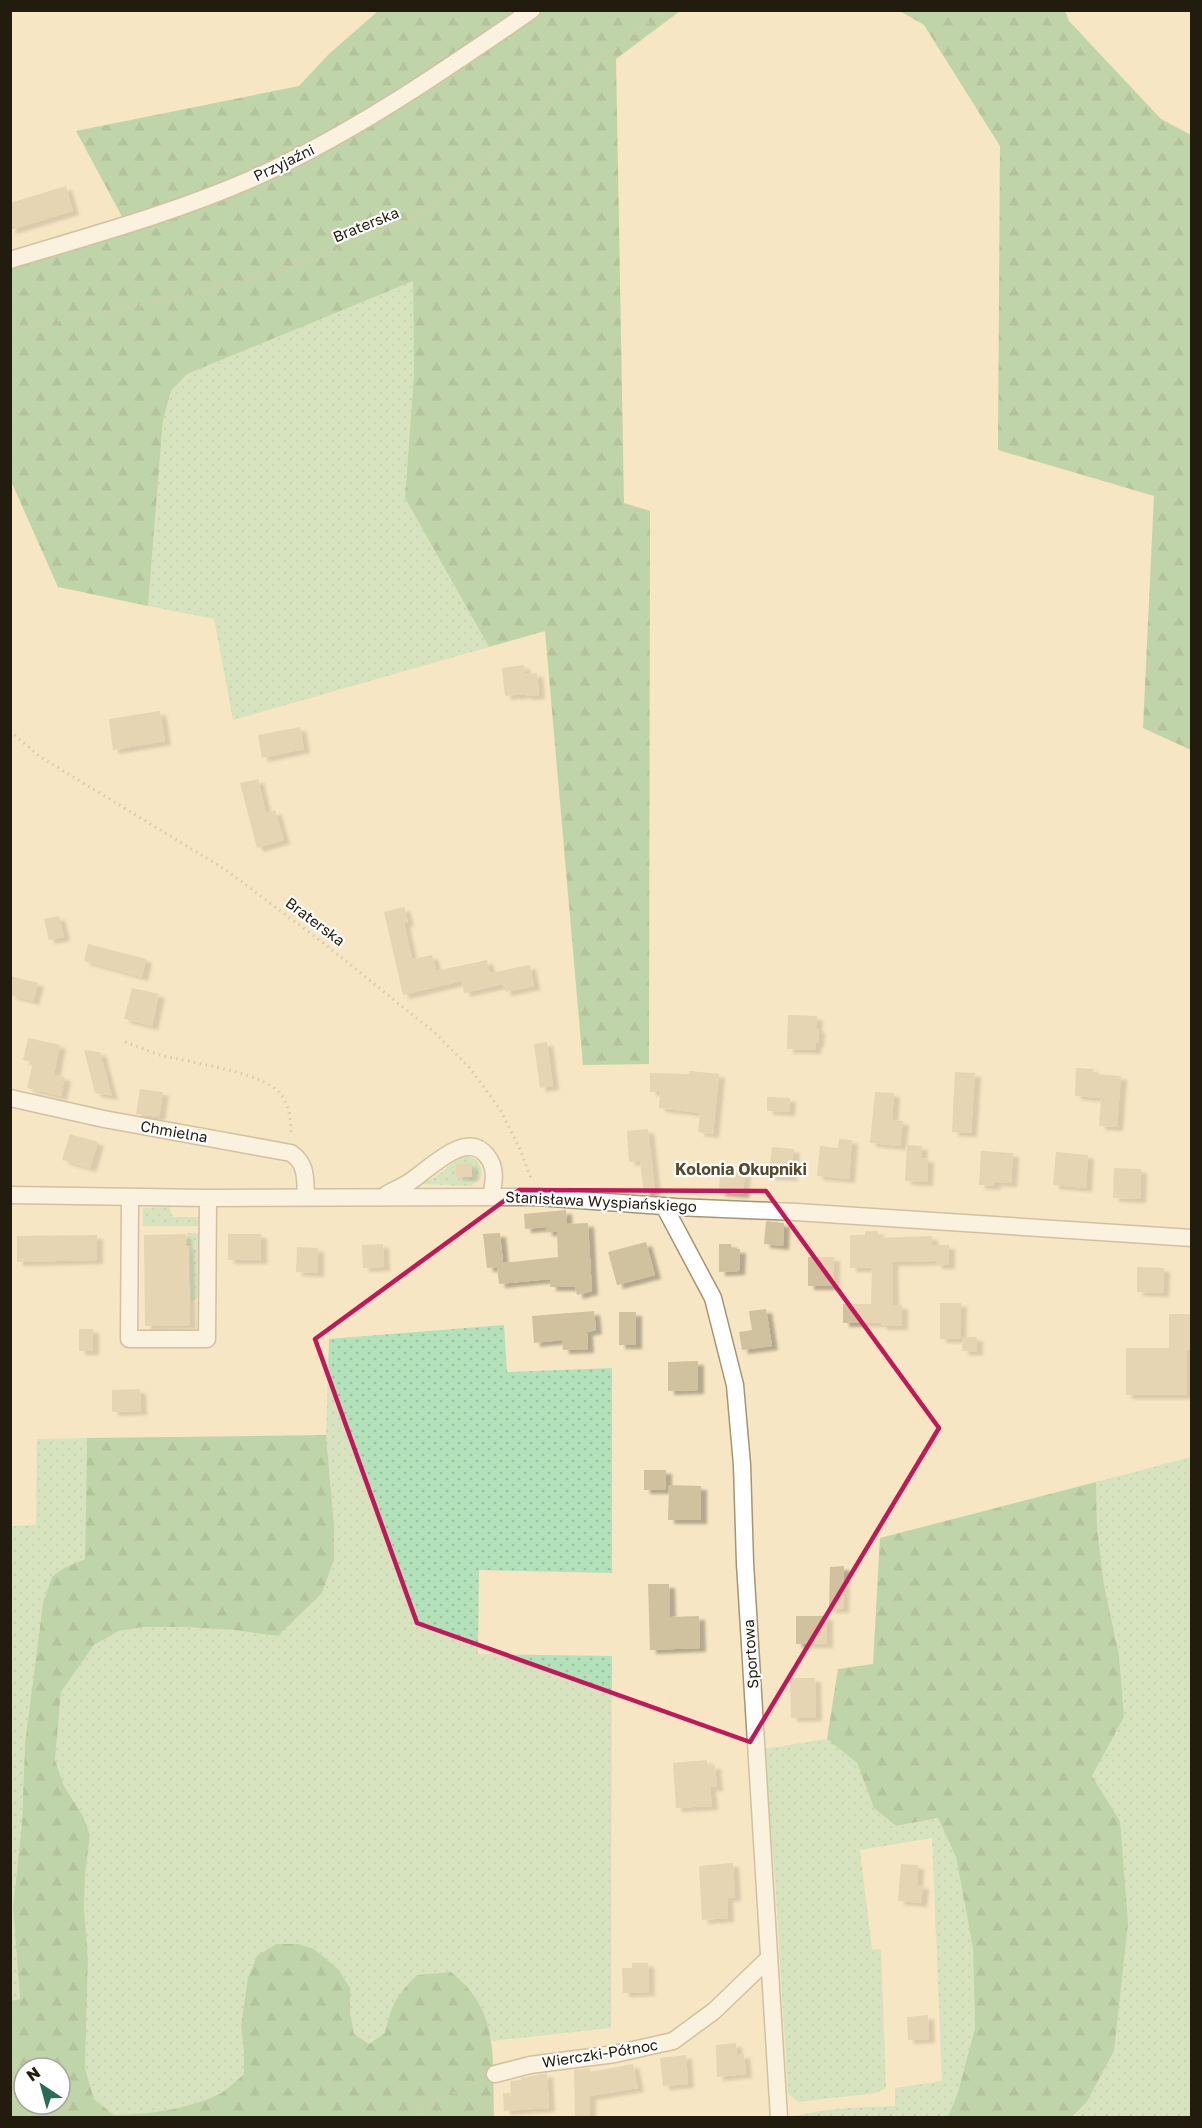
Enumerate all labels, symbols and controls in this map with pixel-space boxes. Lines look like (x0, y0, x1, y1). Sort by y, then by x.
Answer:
street label: Przyjaźni (250, 140, 317, 185)
street label: Braterska (330, 203, 401, 245)
street label: Braterska (282, 893, 349, 949)
street label: Chmielna (139, 1116, 209, 1146)
district label: Kolonia Okupniki (675, 1159, 807, 1179)
street label: Stanisława Wyspiańskiego (505, 1187, 697, 1215)
street label: Sportowa (739, 1619, 761, 1689)
street label: Wierczki-Północ (541, 2035, 659, 2071)
north arrow (12, 2056, 72, 2116)
text: N (22, 2062, 44, 2086)

